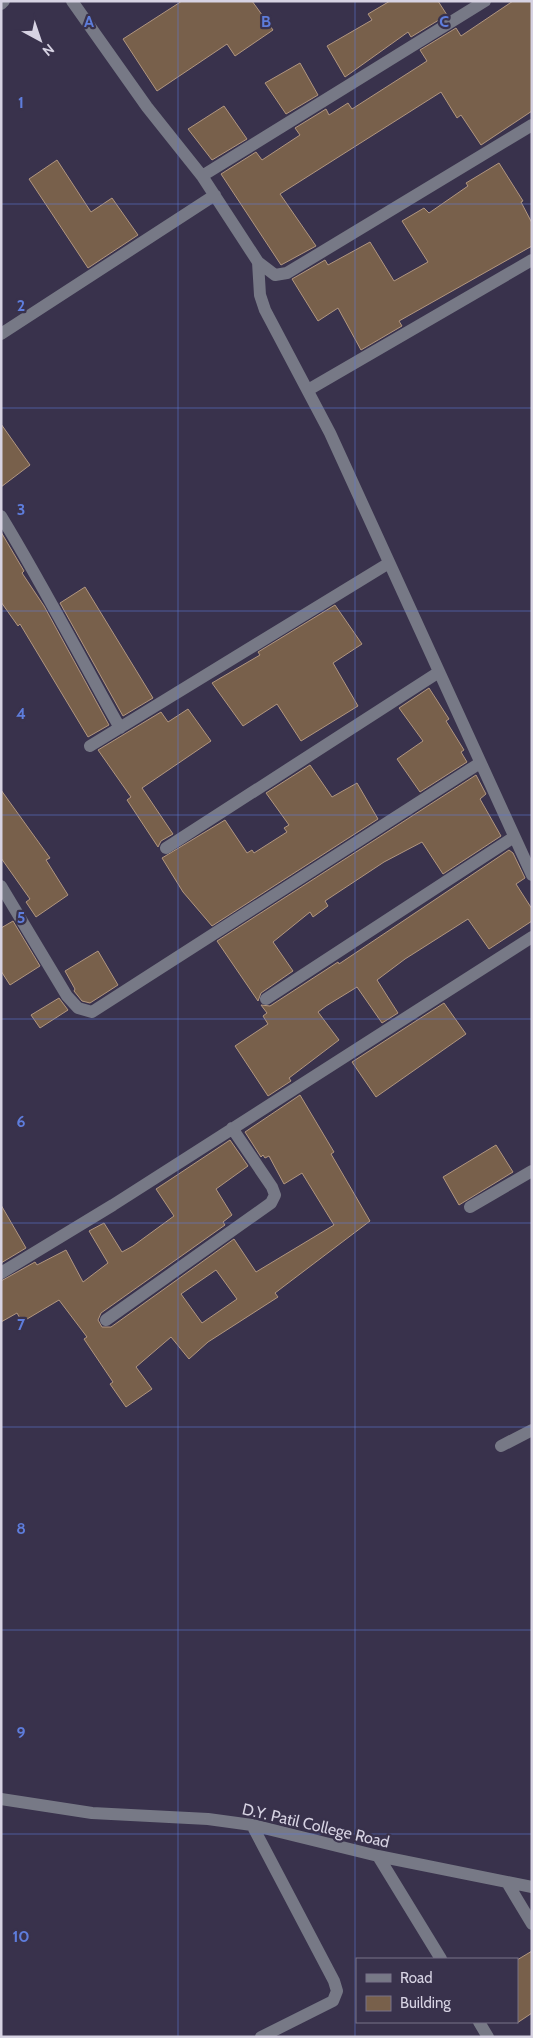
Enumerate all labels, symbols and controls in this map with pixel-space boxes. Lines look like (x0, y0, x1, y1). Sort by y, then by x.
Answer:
text: A (84, 12, 94, 31)
text: B (261, 12, 271, 31)
text: C (439, 12, 449, 31)
north arrow (15, 15, 65, 65)
text: N (39, 40, 58, 60)
text: 1 (18, 93, 24, 112)
text: 2 (17, 296, 25, 315)
text: 3 (17, 500, 25, 519)
text: 4 (16, 704, 26, 723)
text: 5 (17, 908, 25, 927)
text: 6 (17, 1112, 26, 1131)
text: 7 (17, 1315, 26, 1334)
text: 8 (16, 1519, 26, 1538)
text: 9 (17, 1723, 26, 1742)
street label: D.Y. Patil College Road (240, 1799, 391, 1852)
text: 10 (12, 1927, 30, 1946)
legend (356, 1958, 518, 2023)
text: Road (400, 1969, 433, 1987)
text: Building (400, 1994, 451, 2012)

